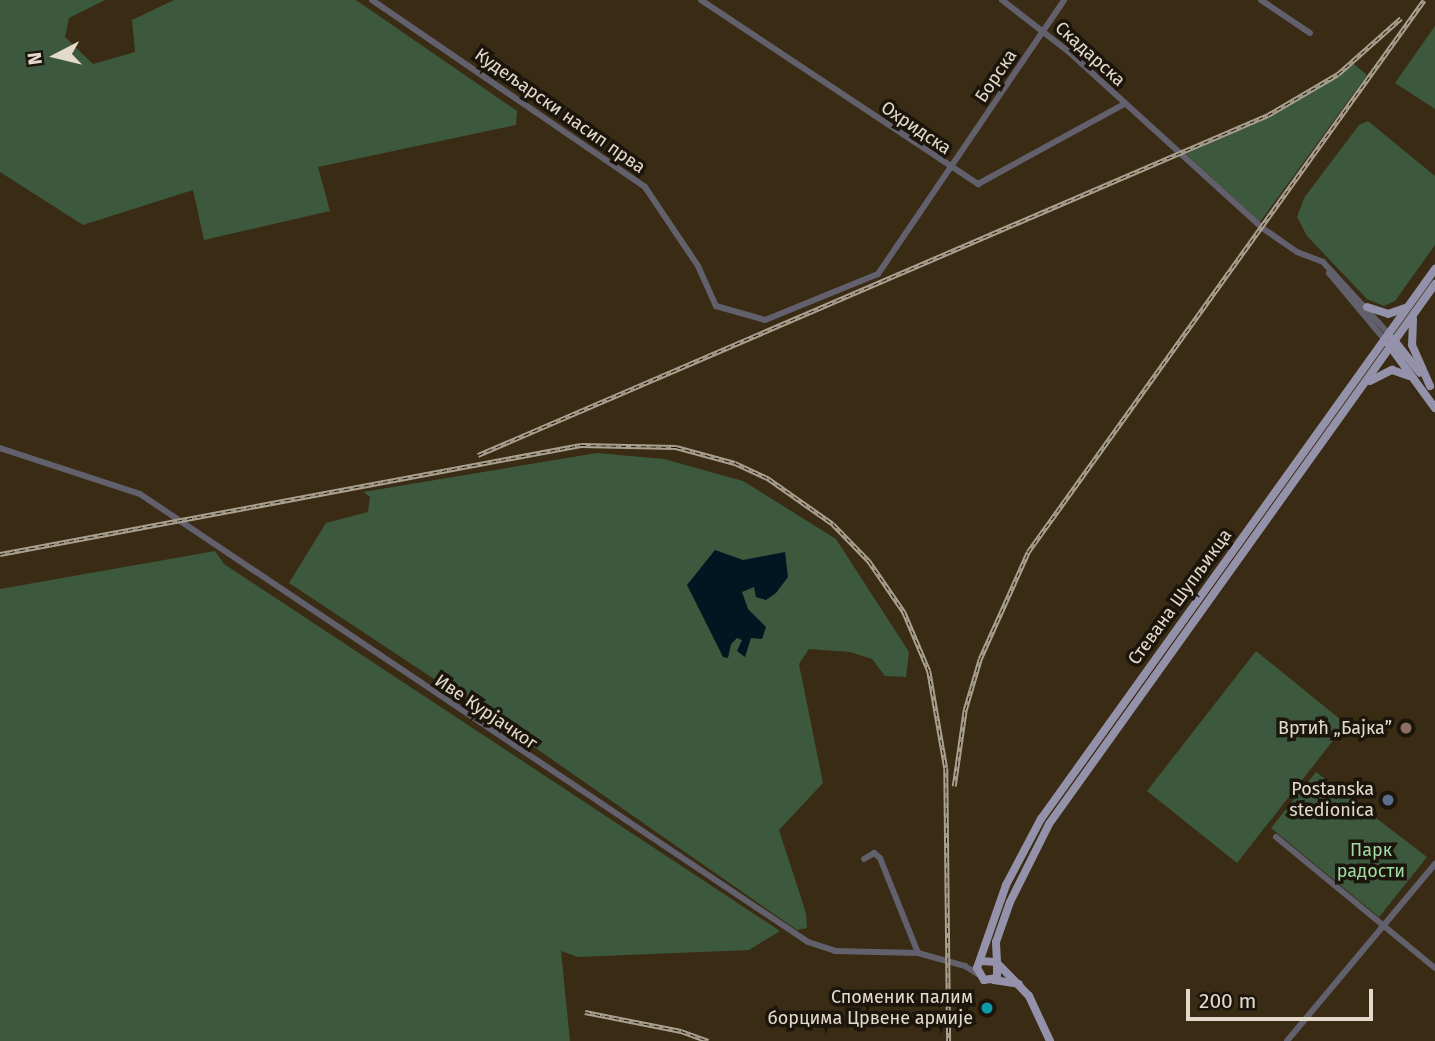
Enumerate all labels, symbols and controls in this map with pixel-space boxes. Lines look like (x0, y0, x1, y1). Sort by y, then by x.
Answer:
street label: Скадарска (1051, 17, 1129, 91)
north arrow (21, 21, 91, 91)
street label: Кудељарски насип прва (470, 44, 650, 178)
street label: Борска (971, 45, 1021, 107)
text: N (22, 51, 47, 66)
street label: Охридска (877, 97, 955, 159)
street label: Стевана Шупљикца (1123, 525, 1237, 669)
street label: Иве Курјачког (431, 670, 541, 754)
place label: Вртић „Бајка” (1278, 717, 1392, 739)
marker: Вртић „Бајка” (1398, 720, 1414, 736)
place label: Postanska stedionica (1289, 779, 1374, 822)
marker: Postanska stedionica (1380, 792, 1396, 808)
park label: Парк радости (1337, 840, 1405, 882)
scale bar (1190, 974, 1377, 1018)
place label: Споменик палим борцима Црвене армије (767, 987, 973, 1030)
text: 200 m (1199, 988, 1256, 1014)
marker: Споменик палим борцима Црвене армије (979, 1000, 995, 1016)

